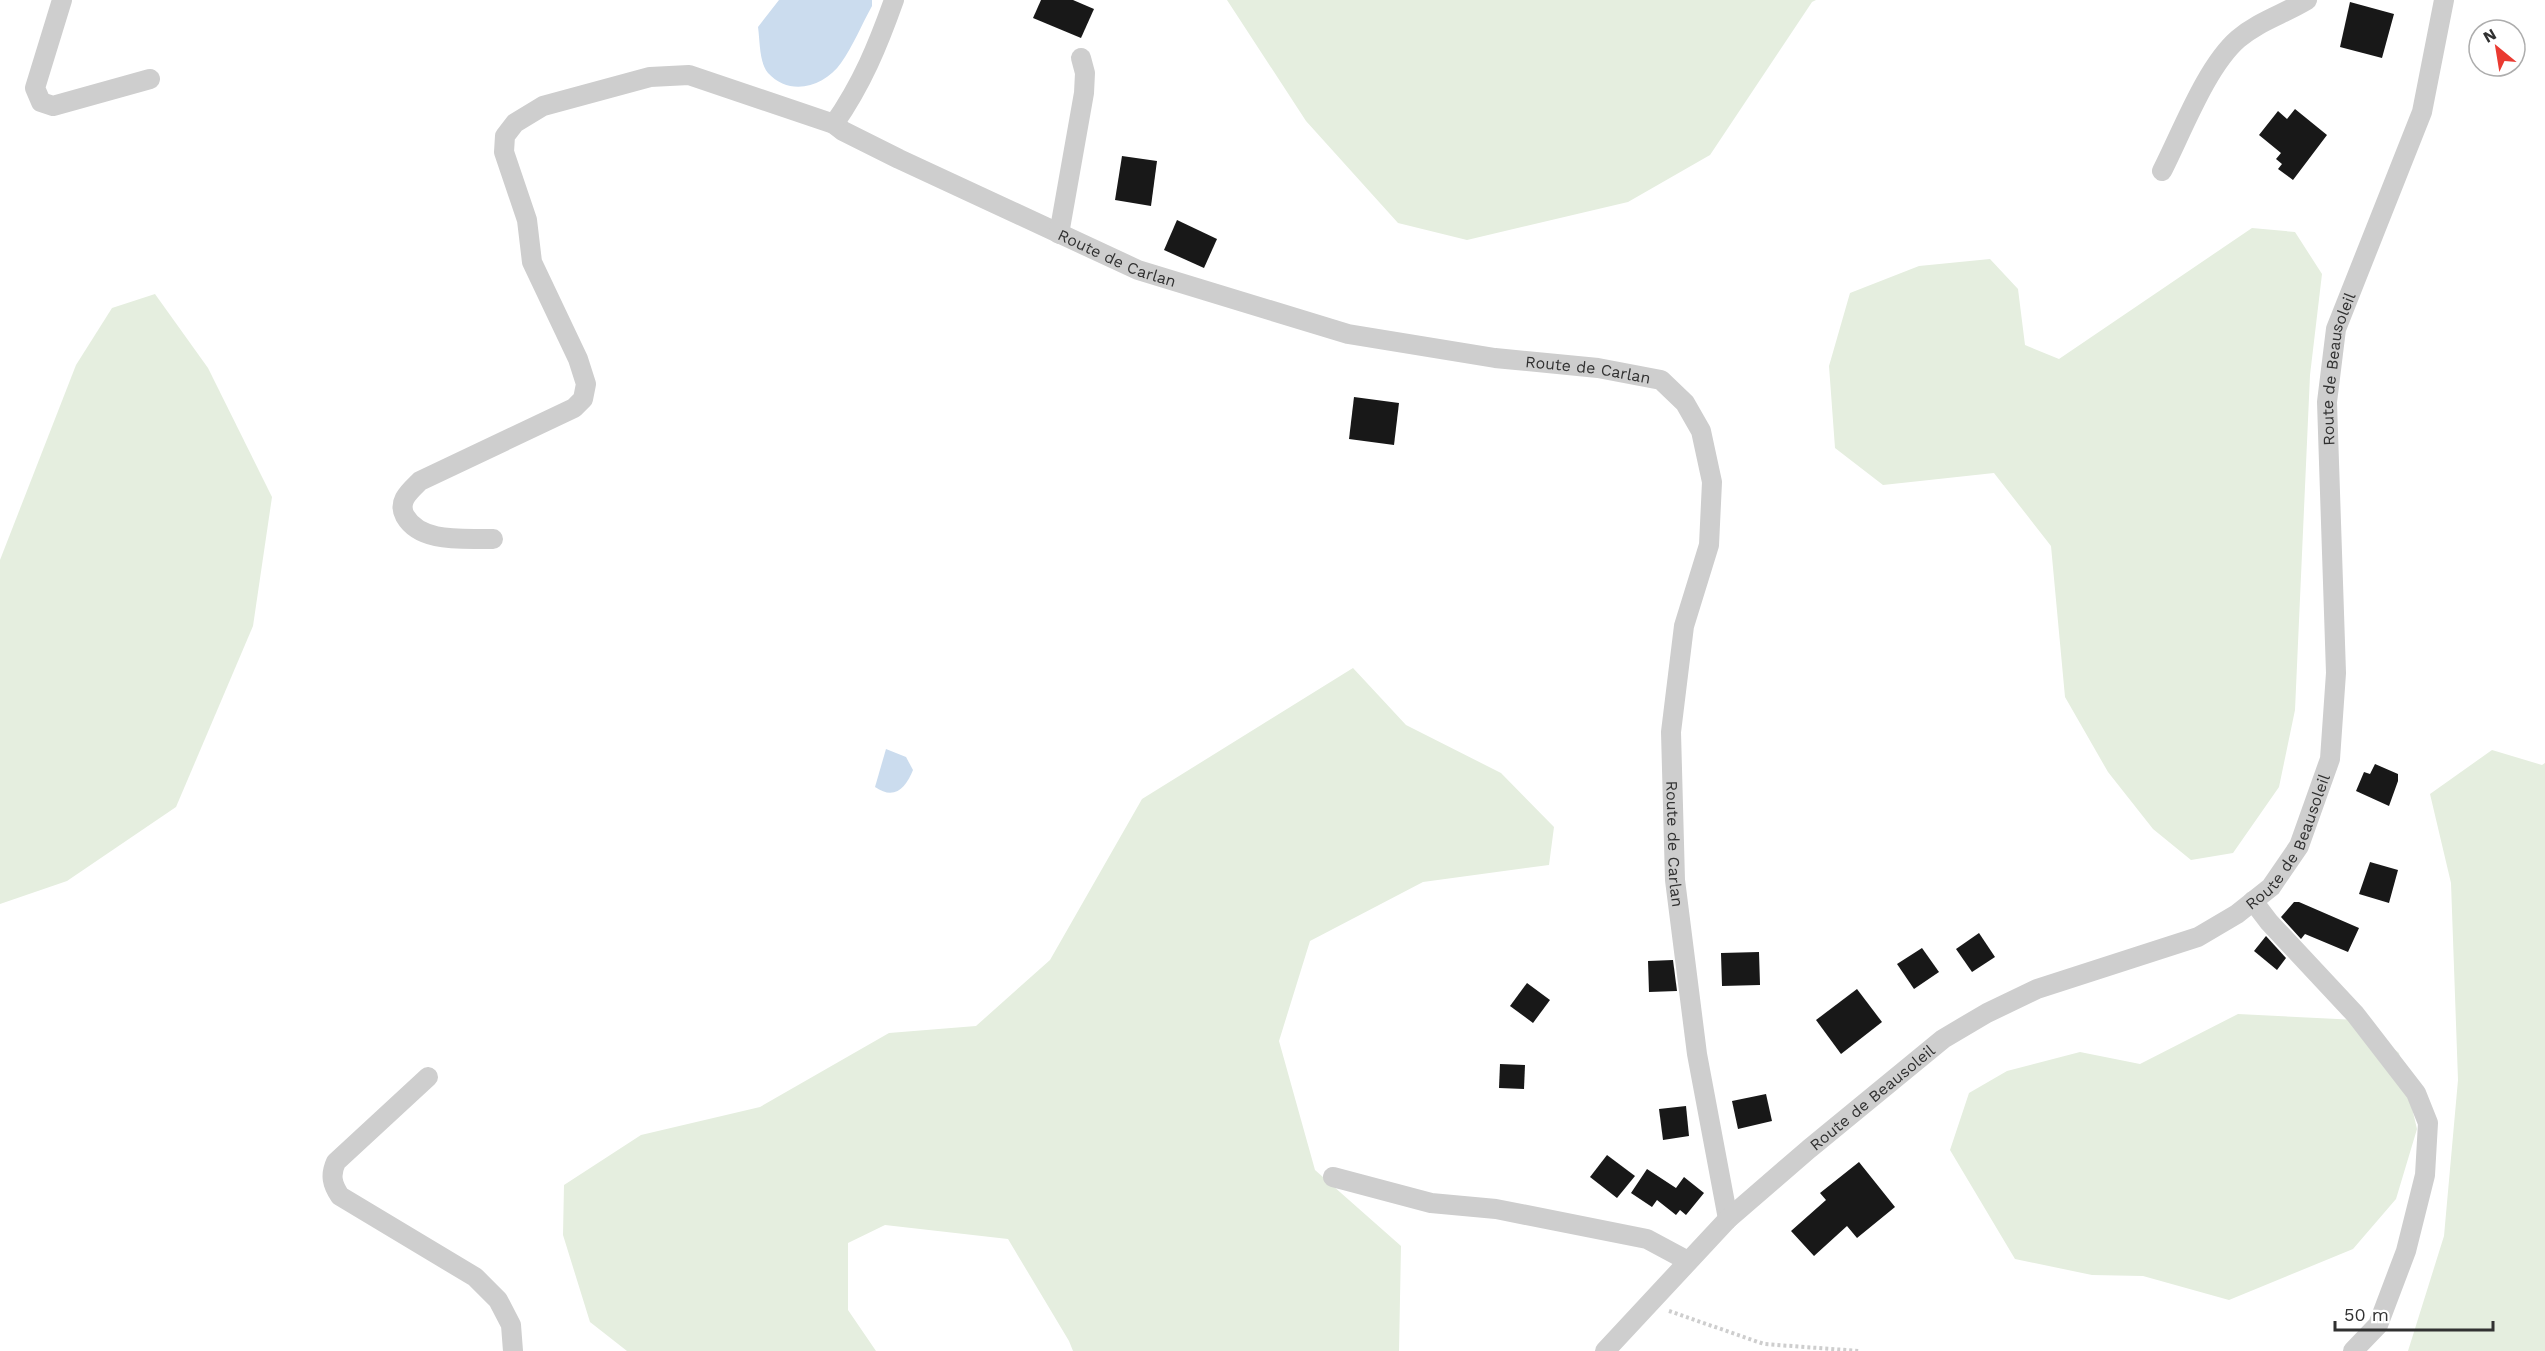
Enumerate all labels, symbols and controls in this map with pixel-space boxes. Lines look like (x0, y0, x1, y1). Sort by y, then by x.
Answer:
north arrow (2467, 18, 2527, 78)
text: N (2480, 24, 2500, 47)
street label: Route de Carlan (1055, 225, 1178, 291)
street label: Route de Beausoleil (2318, 290, 2360, 446)
street label: Route de Carlan (1524, 352, 1652, 388)
street label: Route de Beausoleil (2242, 771, 2334, 914)
street label: Route de Carlan (1662, 780, 1687, 908)
street label: Route de Beausoleil (1806, 1041, 1939, 1155)
scale bar (2335, 1294, 2492, 1332)
text: 50 m (2344, 1304, 2389, 1325)

